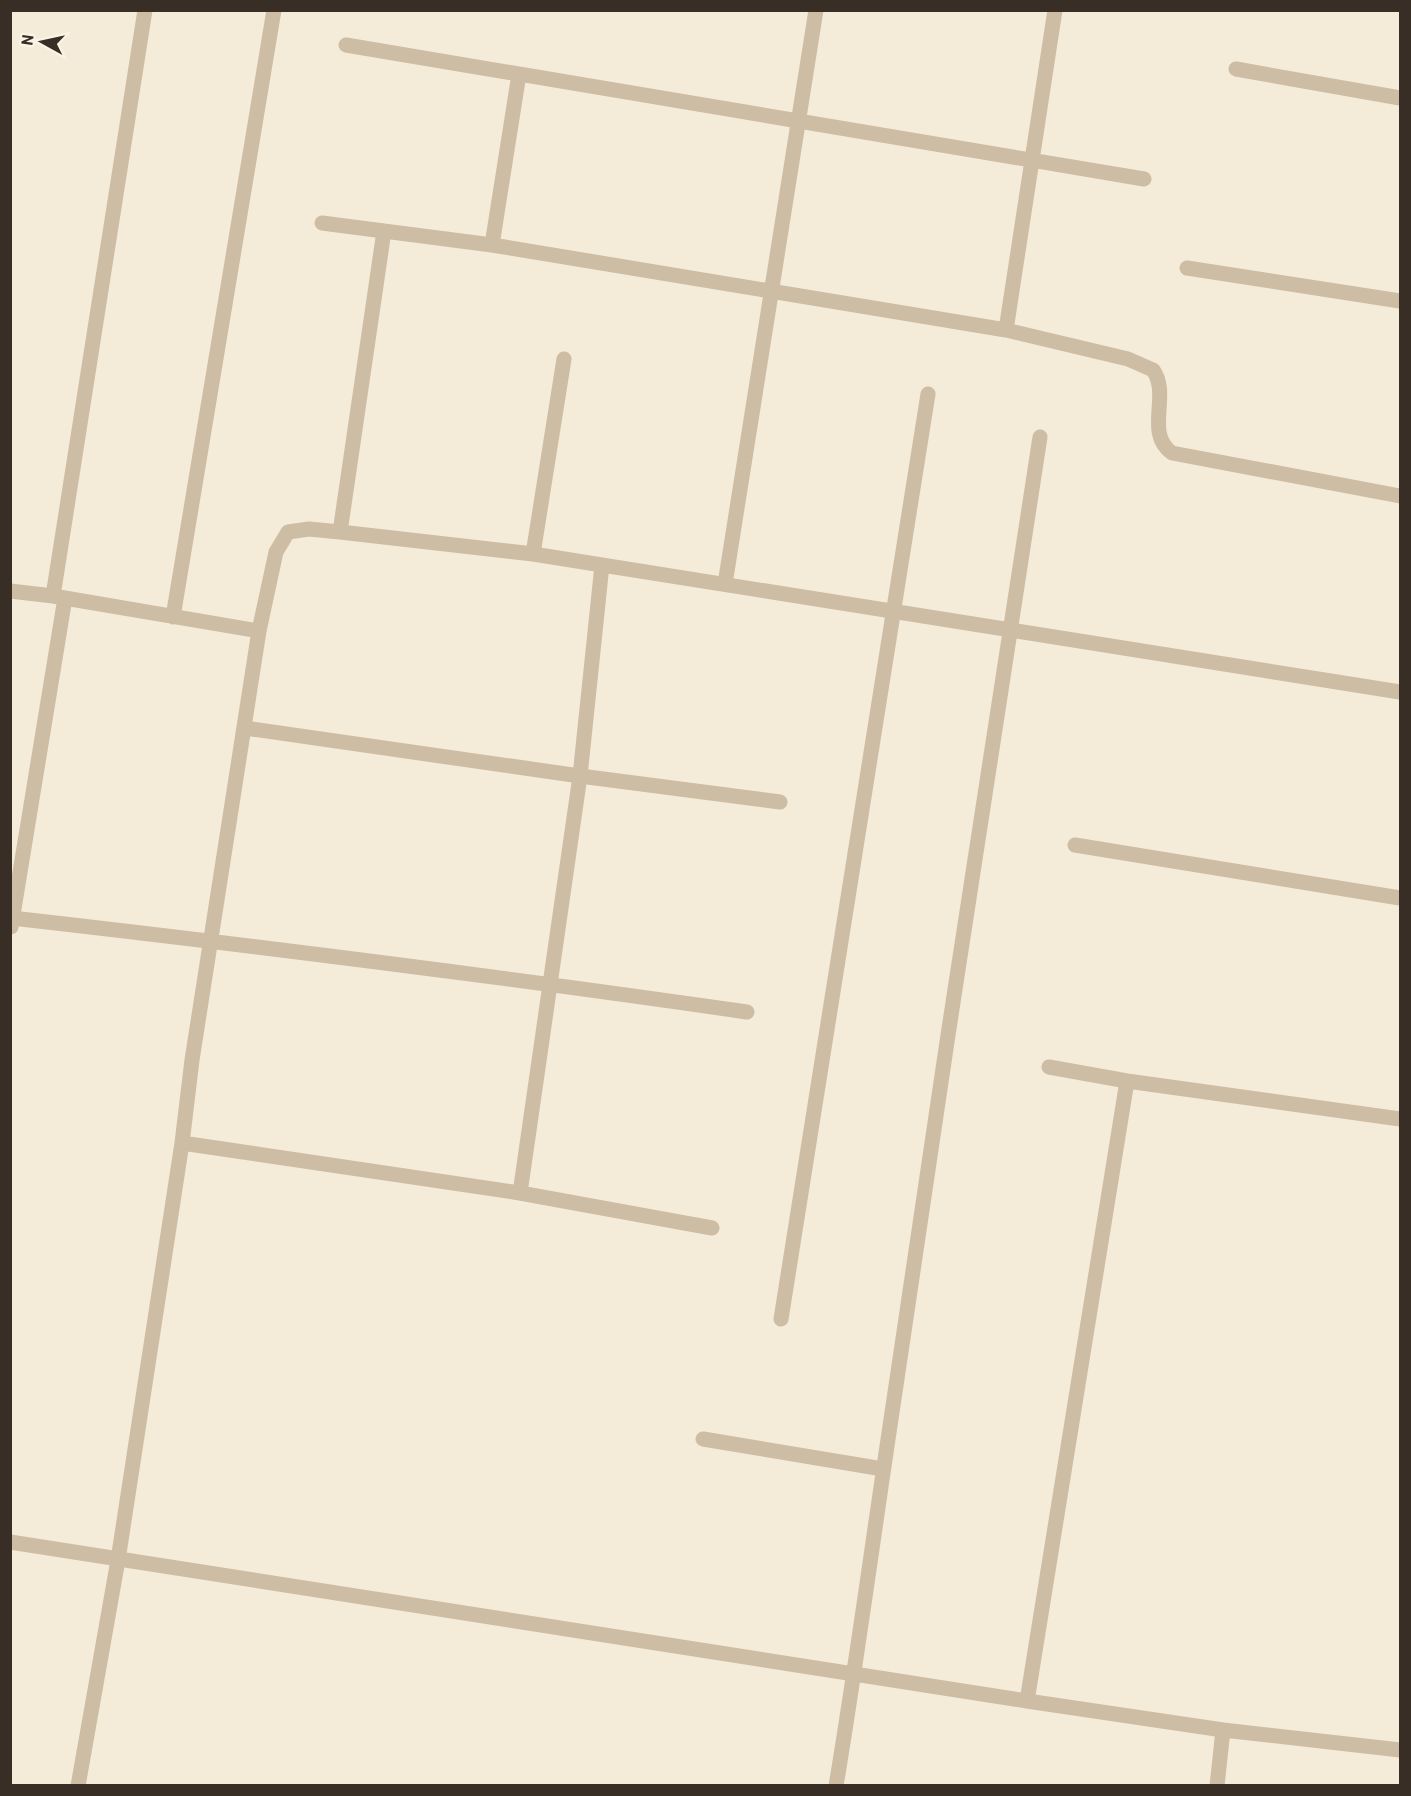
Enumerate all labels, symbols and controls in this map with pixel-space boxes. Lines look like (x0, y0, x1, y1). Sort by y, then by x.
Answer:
north arrow (12, 12, 72, 72)
text: N (17, 33, 37, 46)

